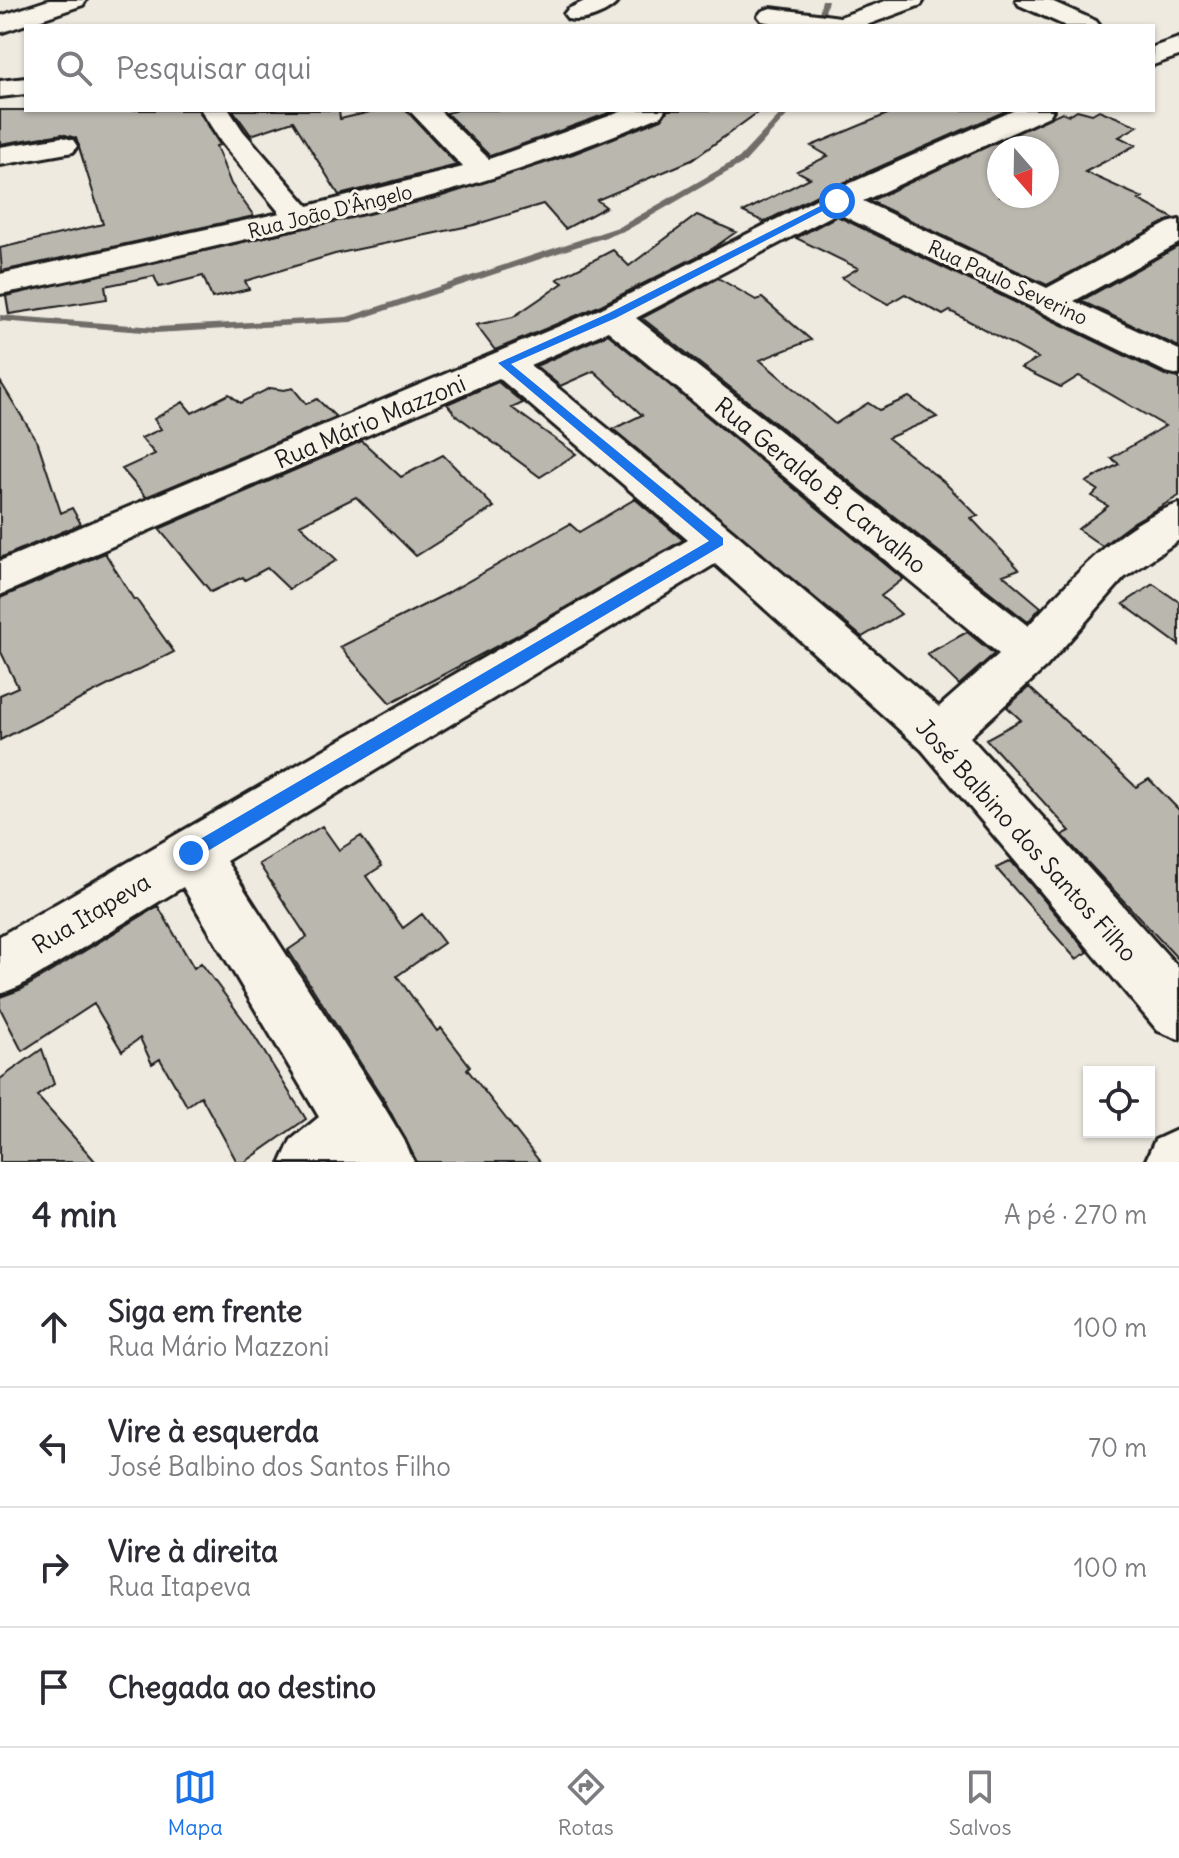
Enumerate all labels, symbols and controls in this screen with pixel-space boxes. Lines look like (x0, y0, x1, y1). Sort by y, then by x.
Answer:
search box (24, 24, 1155, 112)
icon: search (52, 46, 96, 90)
text: Pesquisar aqui (116, 49, 312, 87)
north arrow (987, 136, 1059, 208)
street label: Rua João D'Ângelo (245, 179, 415, 243)
route start (819, 183, 855, 219)
street label: Rua Paulo Severino (924, 234, 1092, 330)
street label: Rua Mário Mazzoni (270, 367, 470, 475)
street label: Rua Geraldo B. Carvalho (709, 390, 933, 580)
street label: José Balbino dos Santos Filho (910, 712, 1144, 968)
route end (173, 835, 209, 871)
street label: Rua Itapeva (27, 866, 155, 960)
map controls (1083, 1066, 1155, 1138)
button: locate (1083, 1066, 1155, 1138)
text: 4 min (32, 1193, 117, 1236)
text: A pé · 270 m (1004, 1198, 1147, 1231)
text: Siga em frente (108, 1292, 302, 1330)
icon: ahead (32, 1305, 76, 1349)
text: 100 m (1073, 1311, 1147, 1344)
text: Rua Mário Mazzoni (108, 1330, 329, 1363)
text: Vire à esquerda (108, 1412, 319, 1450)
icon: left (32, 1425, 76, 1469)
text: 70 m (1088, 1431, 1147, 1464)
text: José Balbino dos Santos Filho (108, 1450, 451, 1483)
text: Vire à direita (108, 1532, 278, 1570)
icon: right (32, 1545, 76, 1589)
text: 100 m (1073, 1551, 1147, 1584)
text: Rua Itapeva (108, 1570, 251, 1603)
icon: arrive (32, 1665, 76, 1709)
text: Chegada ao destino (108, 1668, 376, 1706)
tab: Mapa (167, 1765, 223, 1841)
tab: Rotas (558, 1765, 614, 1841)
tab: Salvos (949, 1765, 1012, 1841)

